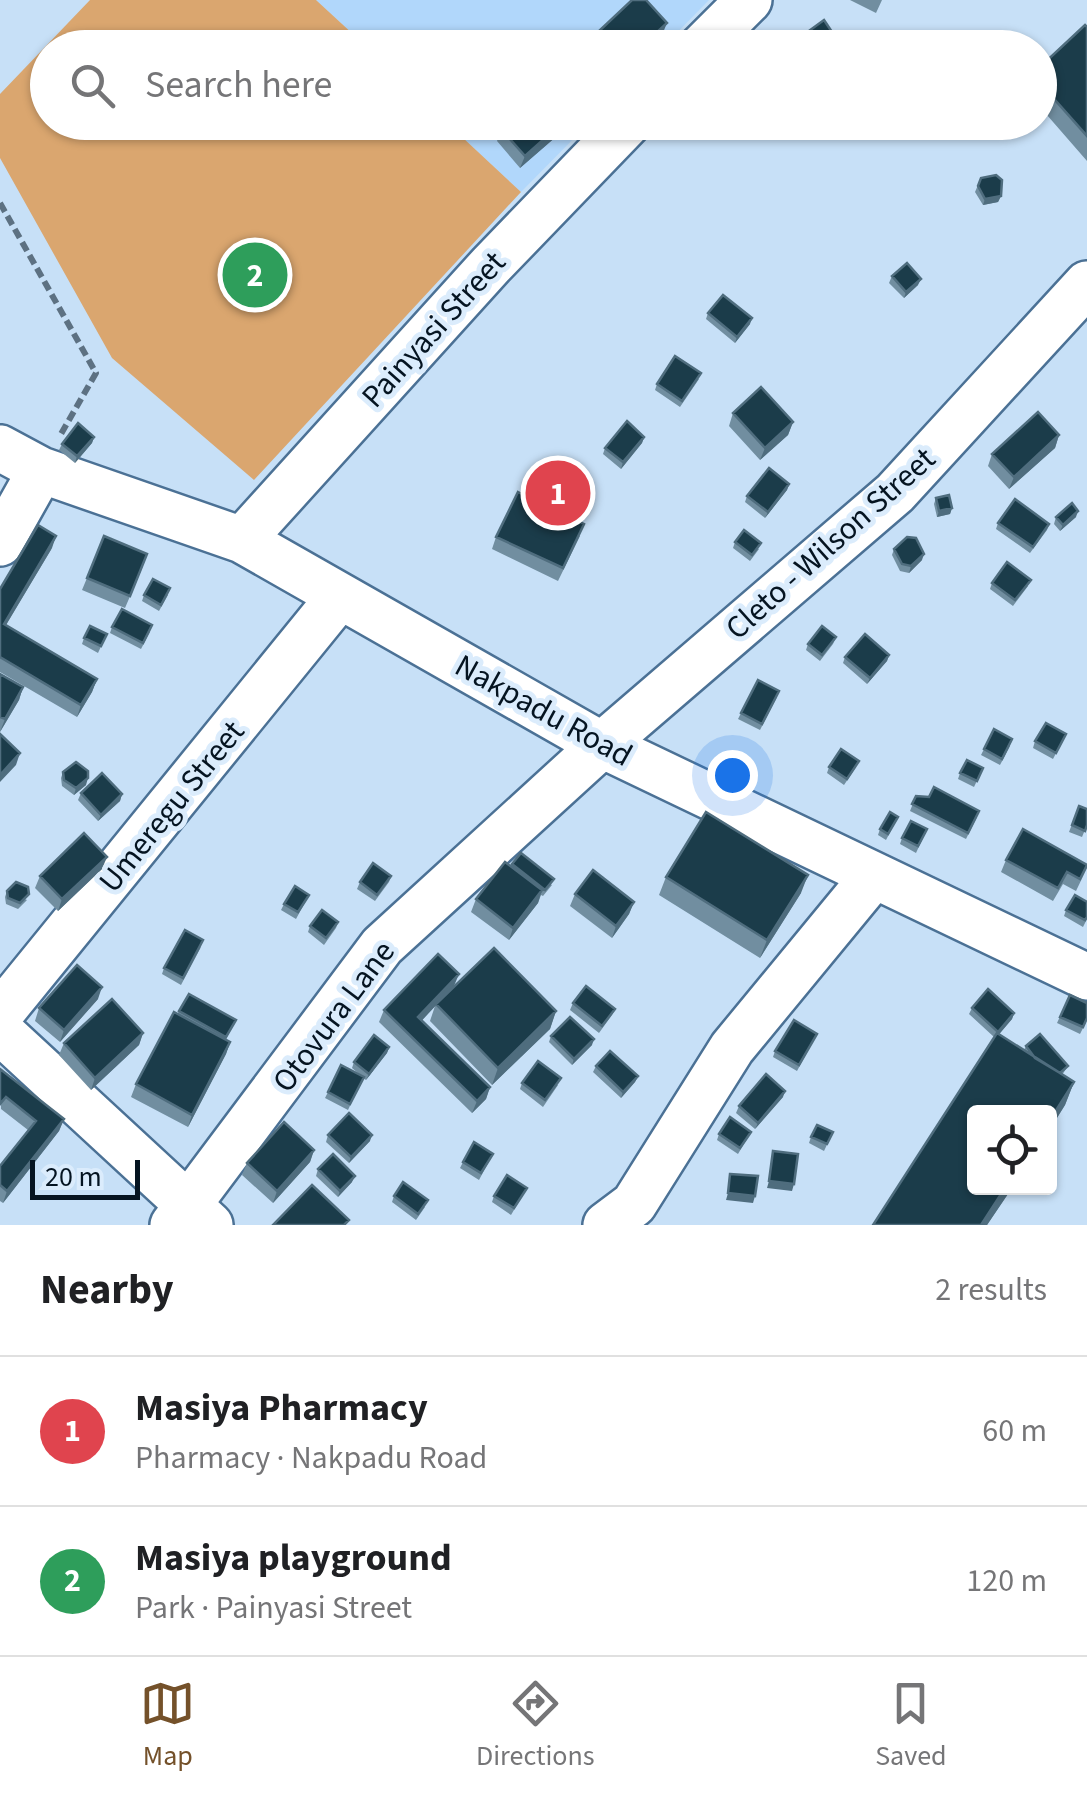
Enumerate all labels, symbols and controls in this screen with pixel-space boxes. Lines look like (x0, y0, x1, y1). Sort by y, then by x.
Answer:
search box (30, 30, 1057, 140)
icon: search (65, 58, 120, 113)
text: Search here (145, 58, 332, 112)
pin: 2 (222, 238, 288, 312)
street label: Painyasi Street (351, 241, 517, 418)
street label: Cleto - Wilson Street (716, 437, 946, 651)
pin: 1 (526, 456, 590, 530)
street label: Nakpadu Road (446, 643, 641, 779)
street label: Umeregu Street (88, 711, 256, 903)
your location (707, 750, 758, 801)
street label: Otovura Lane (262, 931, 406, 1102)
map controls (967, 1105, 1057, 1195)
button: locate (967, 1105, 1057, 1195)
scale bar (30, 1155, 140, 1200)
text: 20 m (45, 1157, 102, 1197)
text: Nearby (40, 1260, 174, 1320)
text: 2 results (935, 1267, 1047, 1313)
text: Masiya Pharmacy (135, 1381, 428, 1435)
text: 1 (64, 1408, 81, 1454)
text: 60 m (982, 1408, 1047, 1454)
text: Pharmacy · Nakpadu Road (135, 1435, 487, 1481)
text: Masiya playground (135, 1531, 452, 1585)
text: 2 (64, 1558, 81, 1604)
text: 120 m (966, 1558, 1047, 1604)
text: Park · Painyasi Street (135, 1585, 412, 1631)
tab: Map (140, 1676, 195, 1776)
tab: Directions (476, 1676, 595, 1776)
tab: Saved (875, 1676, 947, 1776)

